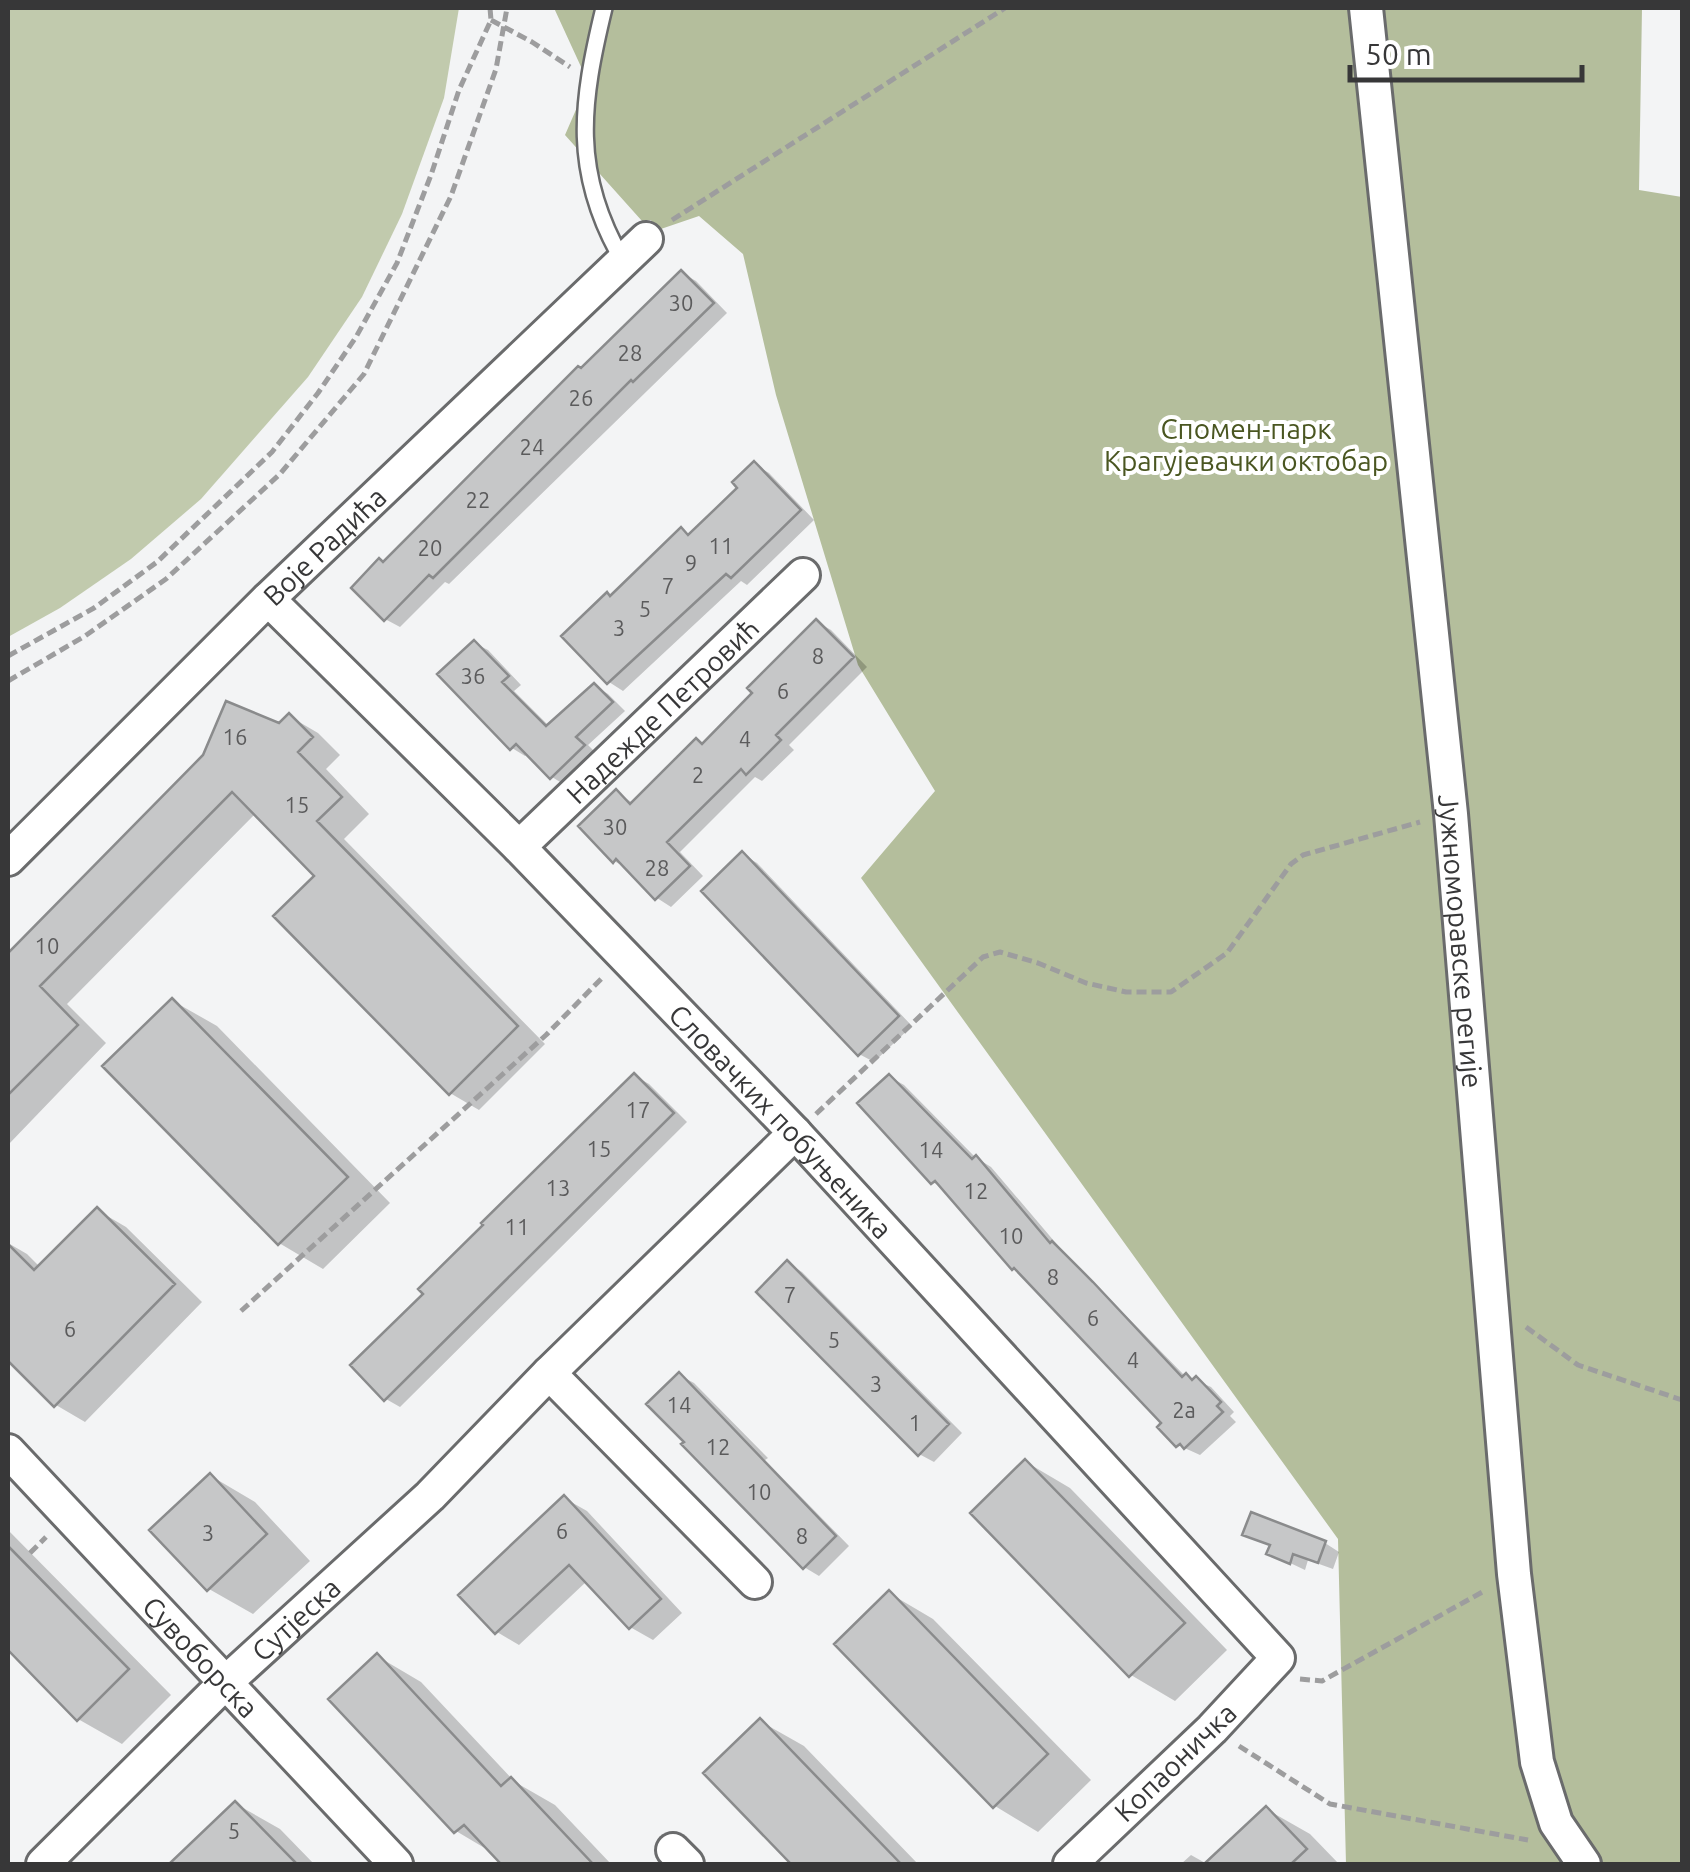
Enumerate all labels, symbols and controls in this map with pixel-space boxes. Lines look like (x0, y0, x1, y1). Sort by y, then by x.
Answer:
scale bar (1350, 20, 1582, 82)
text: 50 m (1365, 37, 1432, 71)
house number: 30 (669, 290, 693, 315)
house number: 28 (618, 340, 642, 365)
house number: 26 (569, 385, 593, 410)
park label: Спомен-парк Крагујевачки октобар (1104, 413, 1388, 476)
house number: 24 (520, 434, 544, 459)
street label: Воје Радића (256, 480, 392, 611)
house number: 22 (466, 487, 490, 512)
house number: 11 (709, 533, 733, 558)
house number: 20 (418, 535, 442, 560)
house number: 9 (685, 550, 697, 575)
house number: 7 (662, 573, 674, 598)
house number: 5 (639, 596, 651, 621)
street label: Надежде Петровић (560, 611, 764, 809)
house number: 3 (613, 615, 625, 640)
house number: 8 (812, 643, 824, 668)
house number: 36 (461, 663, 485, 688)
house number: 6 (777, 678, 789, 703)
house number: 16 (223, 724, 247, 749)
house number: 4 (739, 726, 751, 751)
house number: 2 (692, 762, 704, 787)
house number: 15 (285, 792, 309, 817)
street label: Јужноморавске регије (1434, 793, 1489, 1089)
house number: 30 (603, 814, 627, 839)
house number: 28 (645, 855, 669, 880)
house number: 10 (35, 933, 59, 958)
street label: Словачких побуњеника (663, 998, 899, 1244)
house number: 17 (626, 1097, 650, 1122)
house number: 15 (587, 1136, 611, 1161)
house number: 14 (919, 1137, 943, 1162)
house number: 13 (546, 1175, 570, 1200)
house number: 12 (964, 1178, 988, 1203)
house number: 11 (505, 1214, 529, 1239)
house number: 10 (999, 1223, 1023, 1248)
house number: 8 (1047, 1264, 1059, 1289)
house number: 7 (784, 1282, 796, 1307)
house number: 6 (1087, 1305, 1099, 1330)
house number: 6 (64, 1316, 76, 1341)
house number: 5 (828, 1327, 840, 1352)
house number: 4 (1127, 1347, 1139, 1372)
house number: 3 (870, 1371, 882, 1396)
house number: 14 (667, 1392, 691, 1417)
house number: 2a (1172, 1397, 1196, 1422)
house number: 1 (909, 1410, 921, 1435)
house number: 12 (706, 1434, 730, 1459)
house number: 10 (747, 1479, 771, 1504)
house number: 6 (556, 1518, 568, 1543)
house number: 3 (202, 1520, 214, 1545)
house number: 8 (796, 1523, 808, 1548)
street label: Сутјеска (245, 1571, 346, 1667)
street label: Сувоборска (137, 1590, 265, 1723)
street label: Копаоничка (1108, 1697, 1242, 1827)
house number: 5 (228, 1818, 240, 1843)

